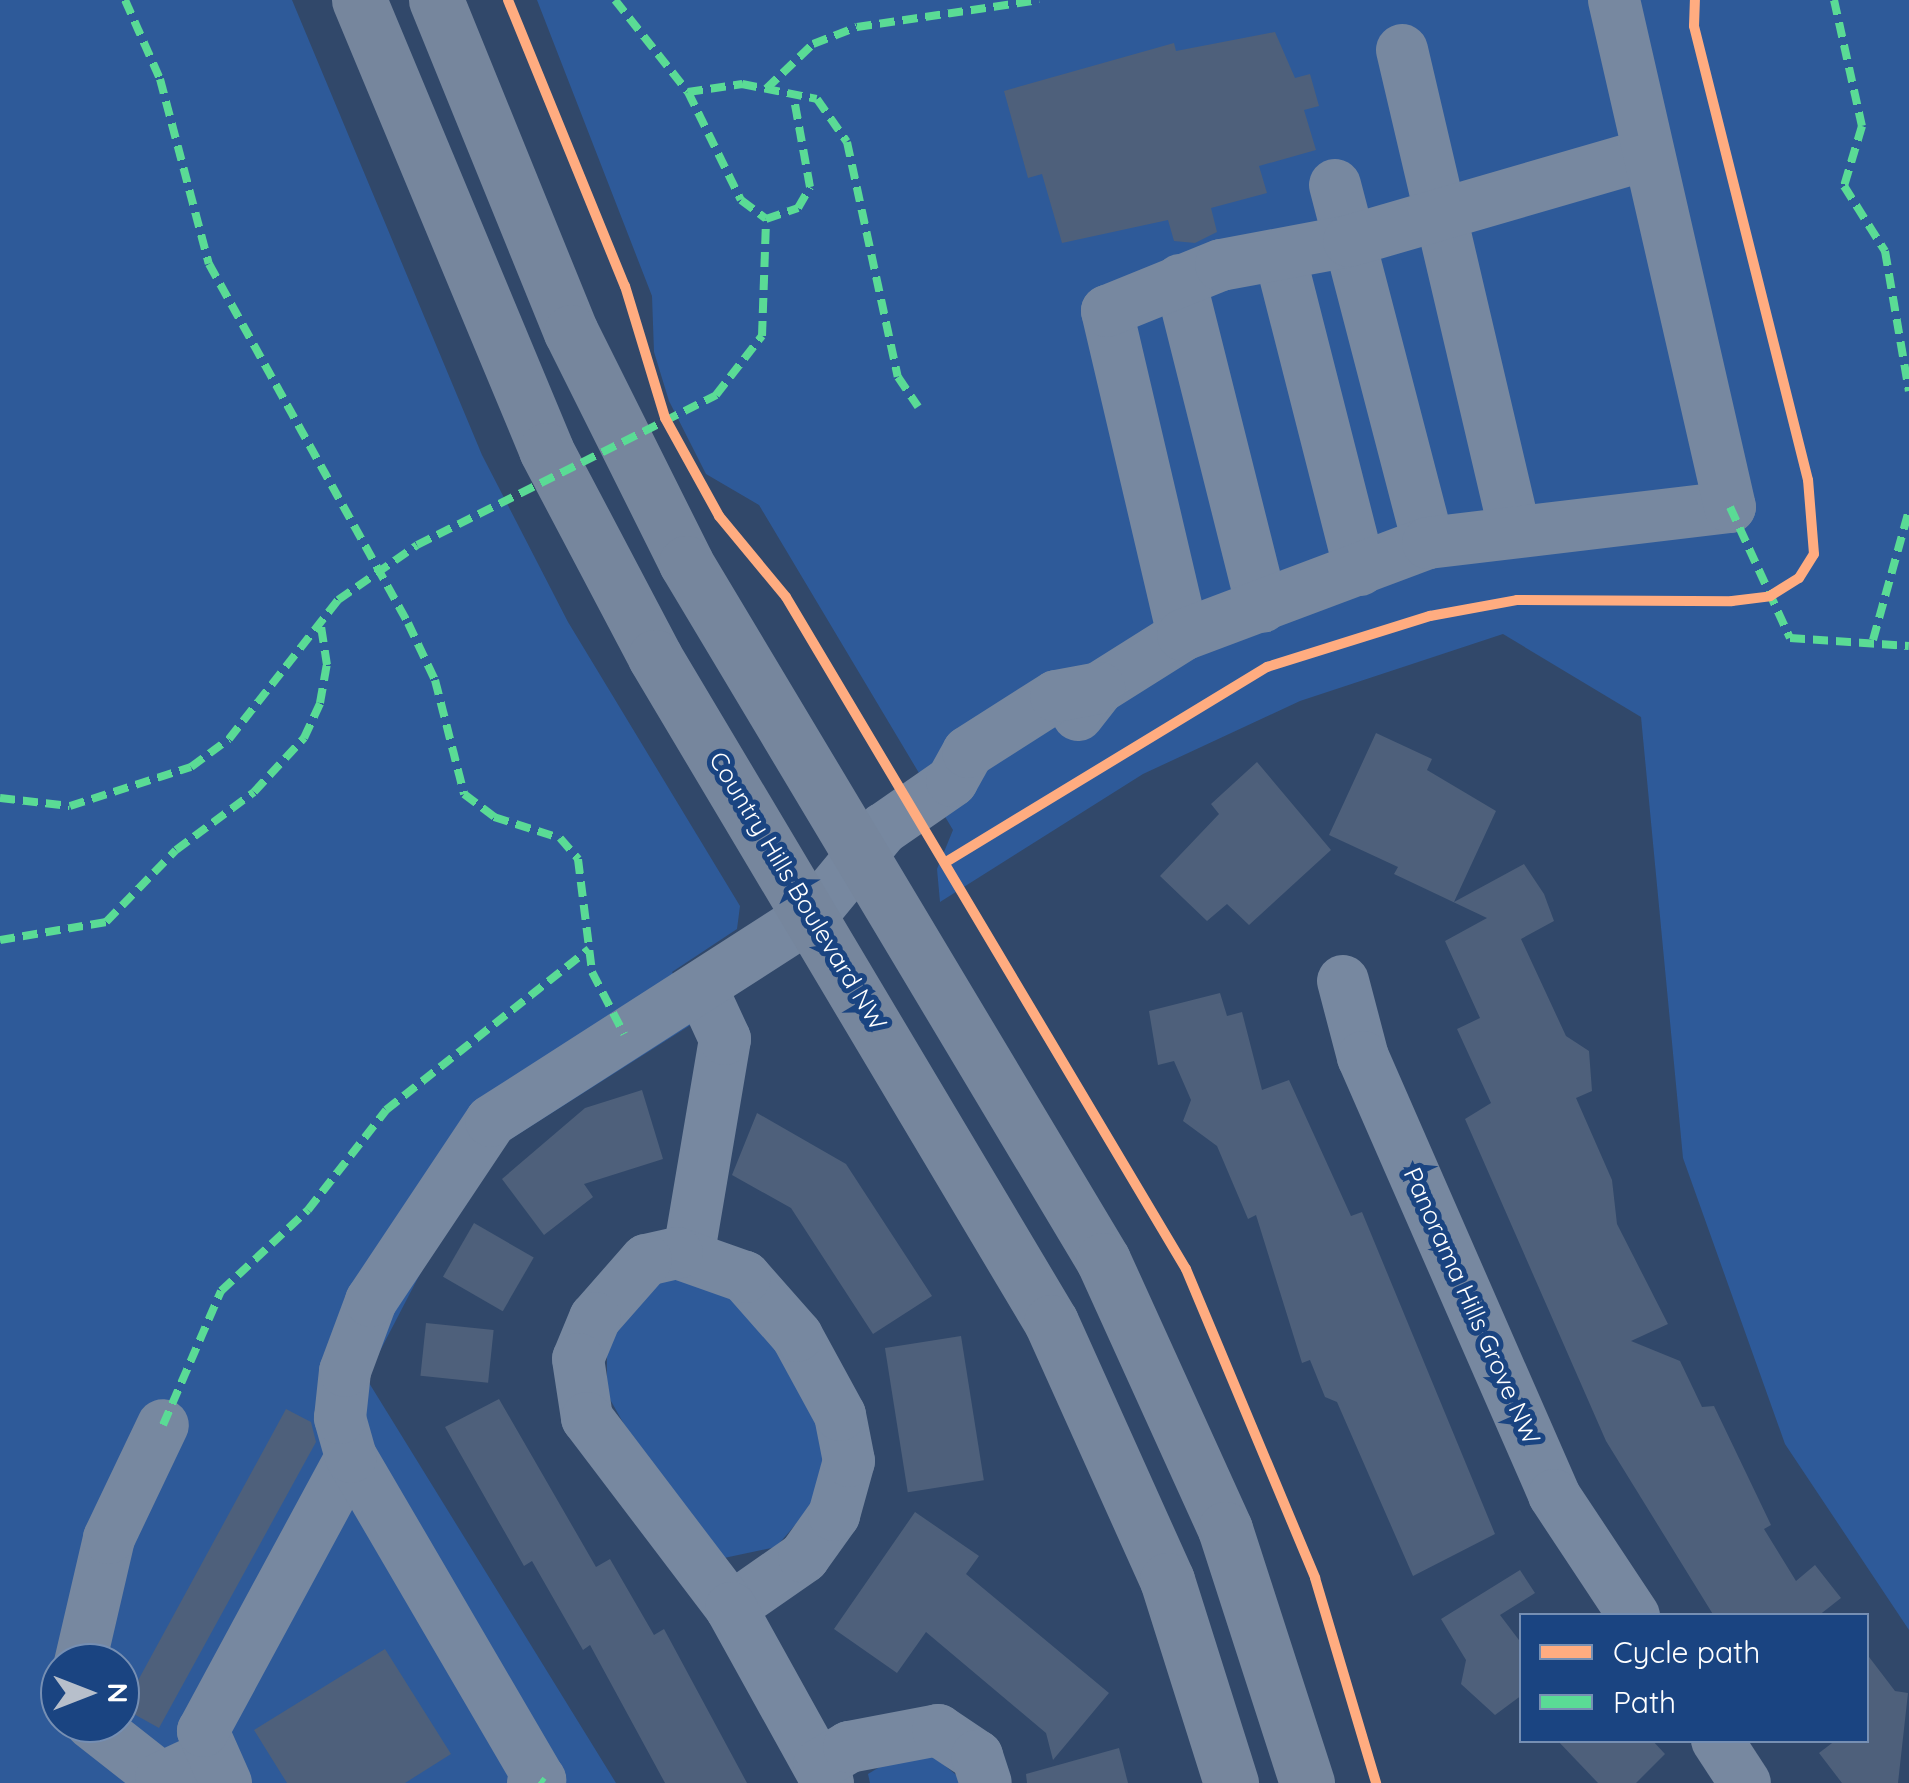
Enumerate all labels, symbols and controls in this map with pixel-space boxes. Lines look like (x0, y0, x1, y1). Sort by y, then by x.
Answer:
street label: Country Hills Boulevard NW (703, 746, 893, 1036)
street label: Panorama Hills Grove NW (1397, 1163, 1547, 1449)
legend (1519, 1613, 1869, 1743)
text: Cycle path (1613, 1633, 1760, 1671)
north arrow (40, 1643, 140, 1743)
text: N (101, 1683, 136, 1703)
text: Path (1613, 1683, 1676, 1721)

